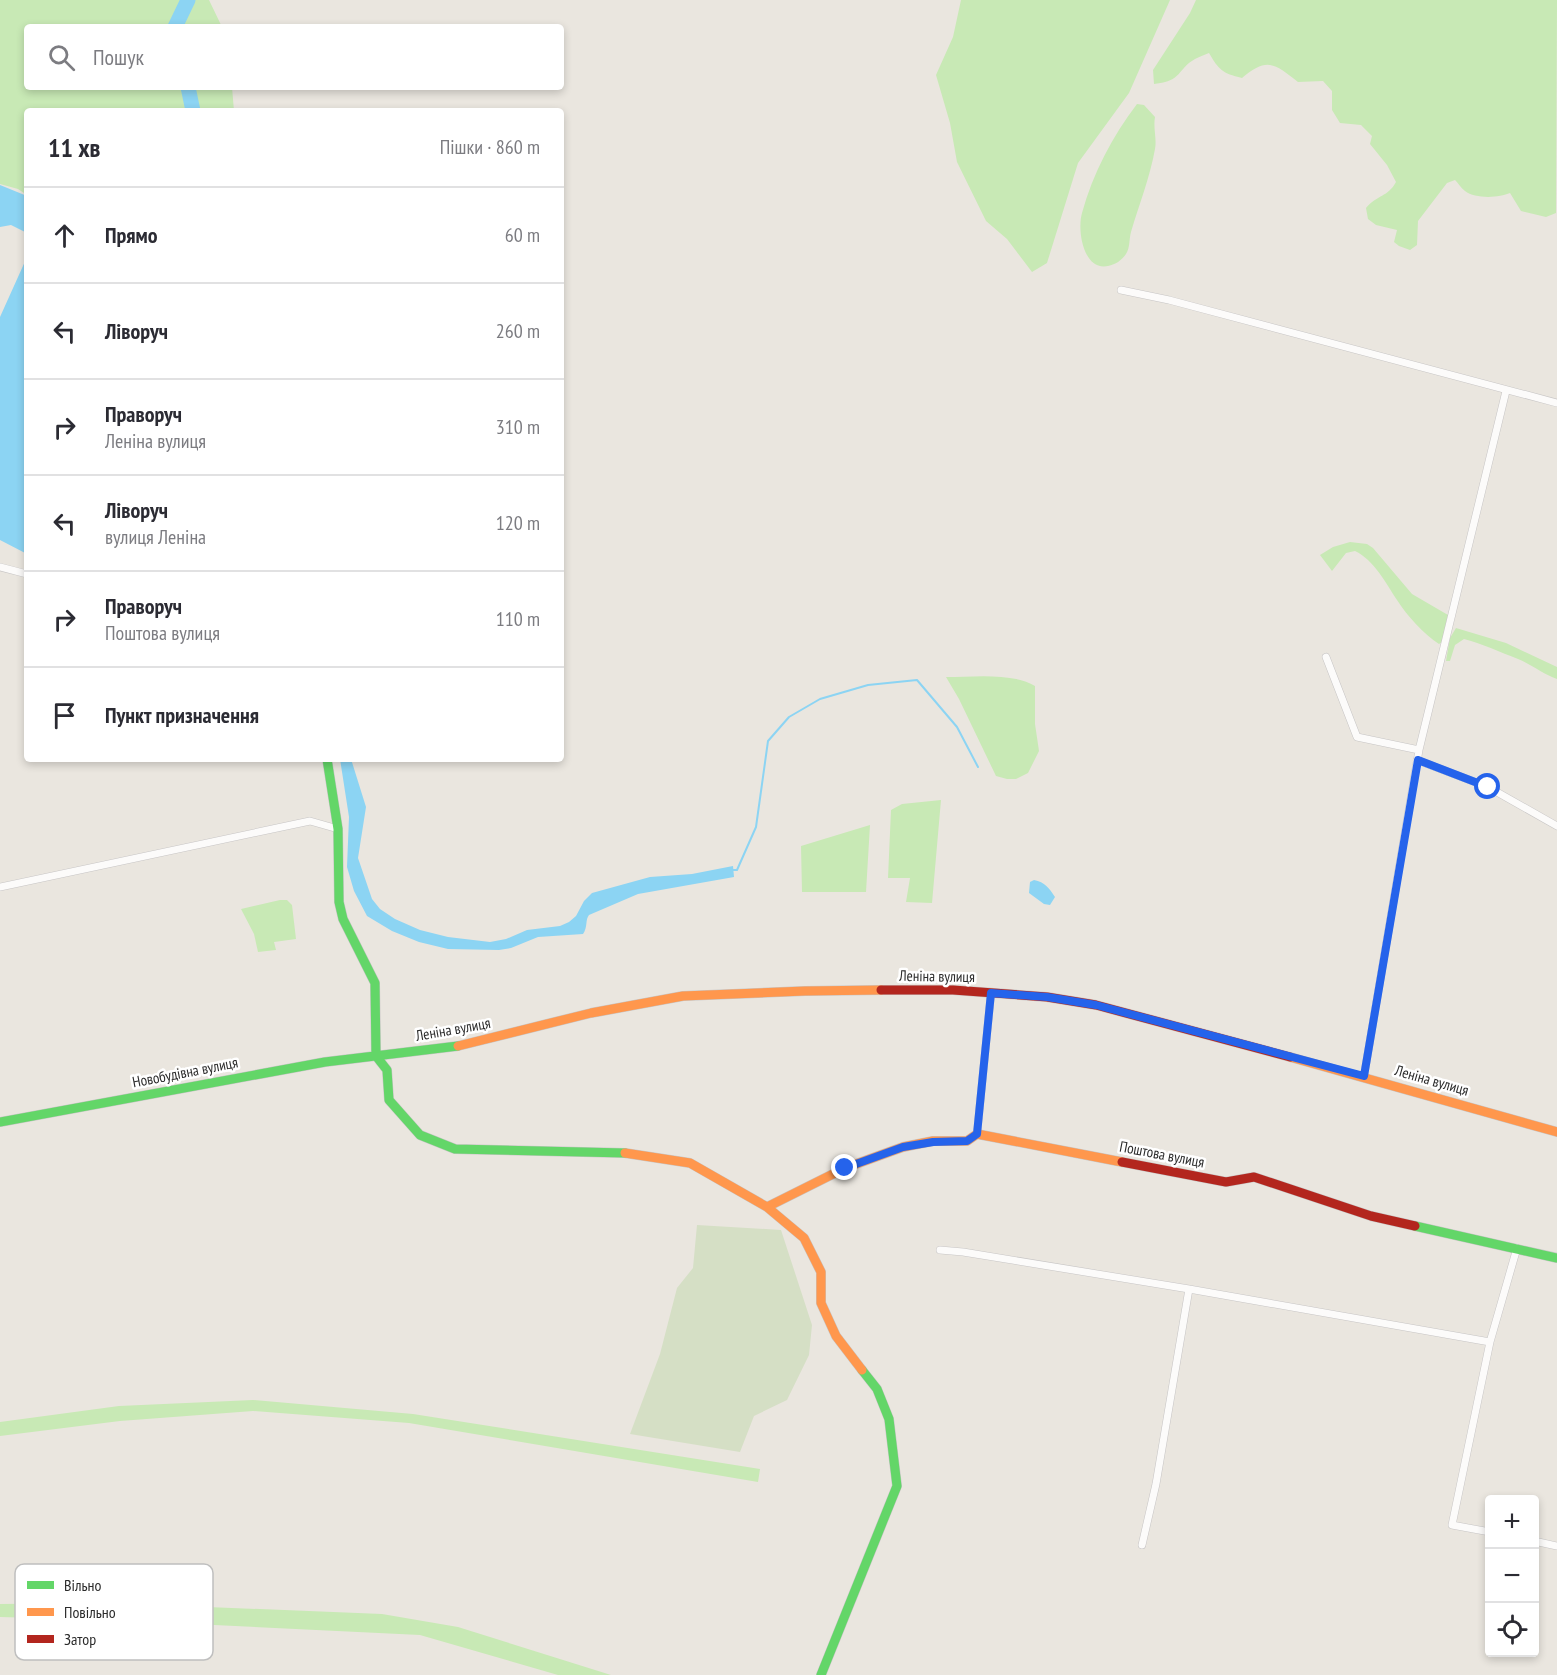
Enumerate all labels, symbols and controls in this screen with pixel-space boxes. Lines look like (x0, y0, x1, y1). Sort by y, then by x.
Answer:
search box (24, 24, 564, 90)
icon: search (45, 41, 78, 74)
text: Пошук (93, 43, 144, 71)
text: 11 хв (48, 131, 100, 164)
text: Пішки · 860 m (440, 134, 540, 160)
icon: ahead (48, 219, 81, 252)
text: Прямо (105, 221, 158, 249)
text: 60 m (505, 222, 540, 248)
icon: left (48, 315, 81, 348)
text: Ліворуч (105, 317, 168, 345)
text: 260 m (496, 318, 540, 344)
text: Праворуч (105, 400, 182, 428)
icon: right (48, 411, 81, 444)
text: 310 m (496, 414, 540, 440)
text: Леніна вулиця (105, 428, 206, 454)
text: Ліворуч (105, 496, 168, 524)
icon: left (48, 507, 81, 540)
text: 120 m (496, 510, 540, 536)
text: вулиця Леніна (105, 524, 206, 550)
text: Праворуч (105, 592, 182, 620)
icon: right (48, 603, 81, 636)
text: 110 m (496, 606, 540, 632)
text: Поштова вулиця (105, 620, 220, 646)
icon: arrive (48, 699, 81, 732)
text: Пункт призначення (105, 701, 259, 729)
route start (1474, 773, 1500, 799)
street label: Леніна вулиця (898, 966, 975, 986)
street label: Леніна вулиця (413, 1013, 492, 1045)
street label: Новобудівна вулиця (131, 1052, 240, 1092)
street label: Леніна вулиця (1392, 1060, 1471, 1100)
street label: Поштова вулиця (1118, 1136, 1206, 1172)
route end (831, 1154, 857, 1180)
map controls (1485, 1495, 1539, 1657)
button: + (1485, 1495, 1539, 1549)
button: − (1485, 1549, 1539, 1603)
legend (15, 1564, 213, 1660)
text: Вільно (64, 1575, 101, 1595)
text: Повільно (64, 1602, 116, 1622)
button: locate (1485, 1603, 1539, 1657)
text: Затор (64, 1629, 96, 1649)

